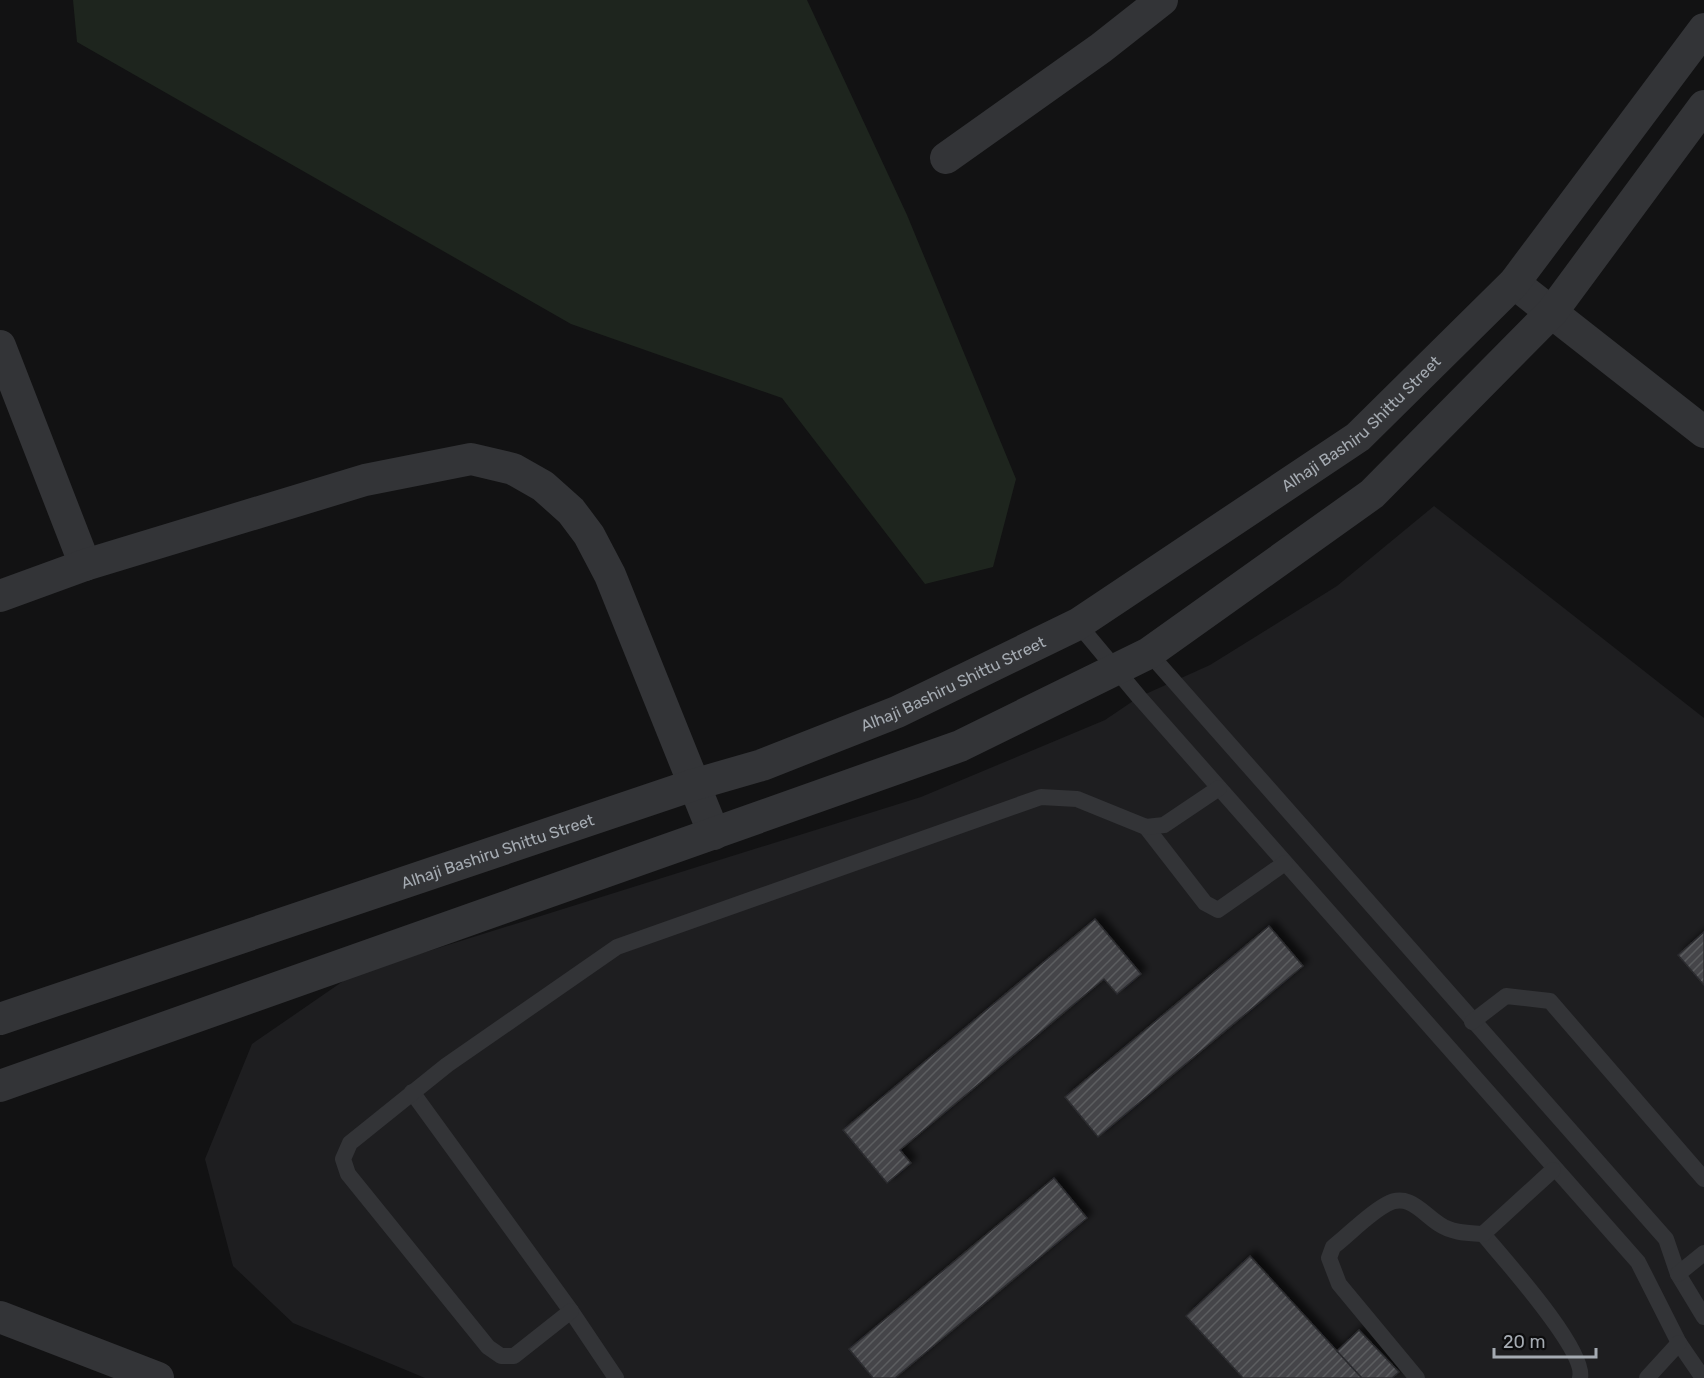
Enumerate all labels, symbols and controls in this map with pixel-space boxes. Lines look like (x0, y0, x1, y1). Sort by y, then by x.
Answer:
street label: Alhaji Bashiru Shittu Street (1278, 352, 1445, 496)
street label: Alhaji Bashiru Shittu Street (858, 632, 1049, 735)
street label: Alhaji Bashiru Shittu Street (399, 810, 596, 893)
scale bar (1494, 1321, 1596, 1359)
text: 20 m (1503, 1331, 1545, 1353)

